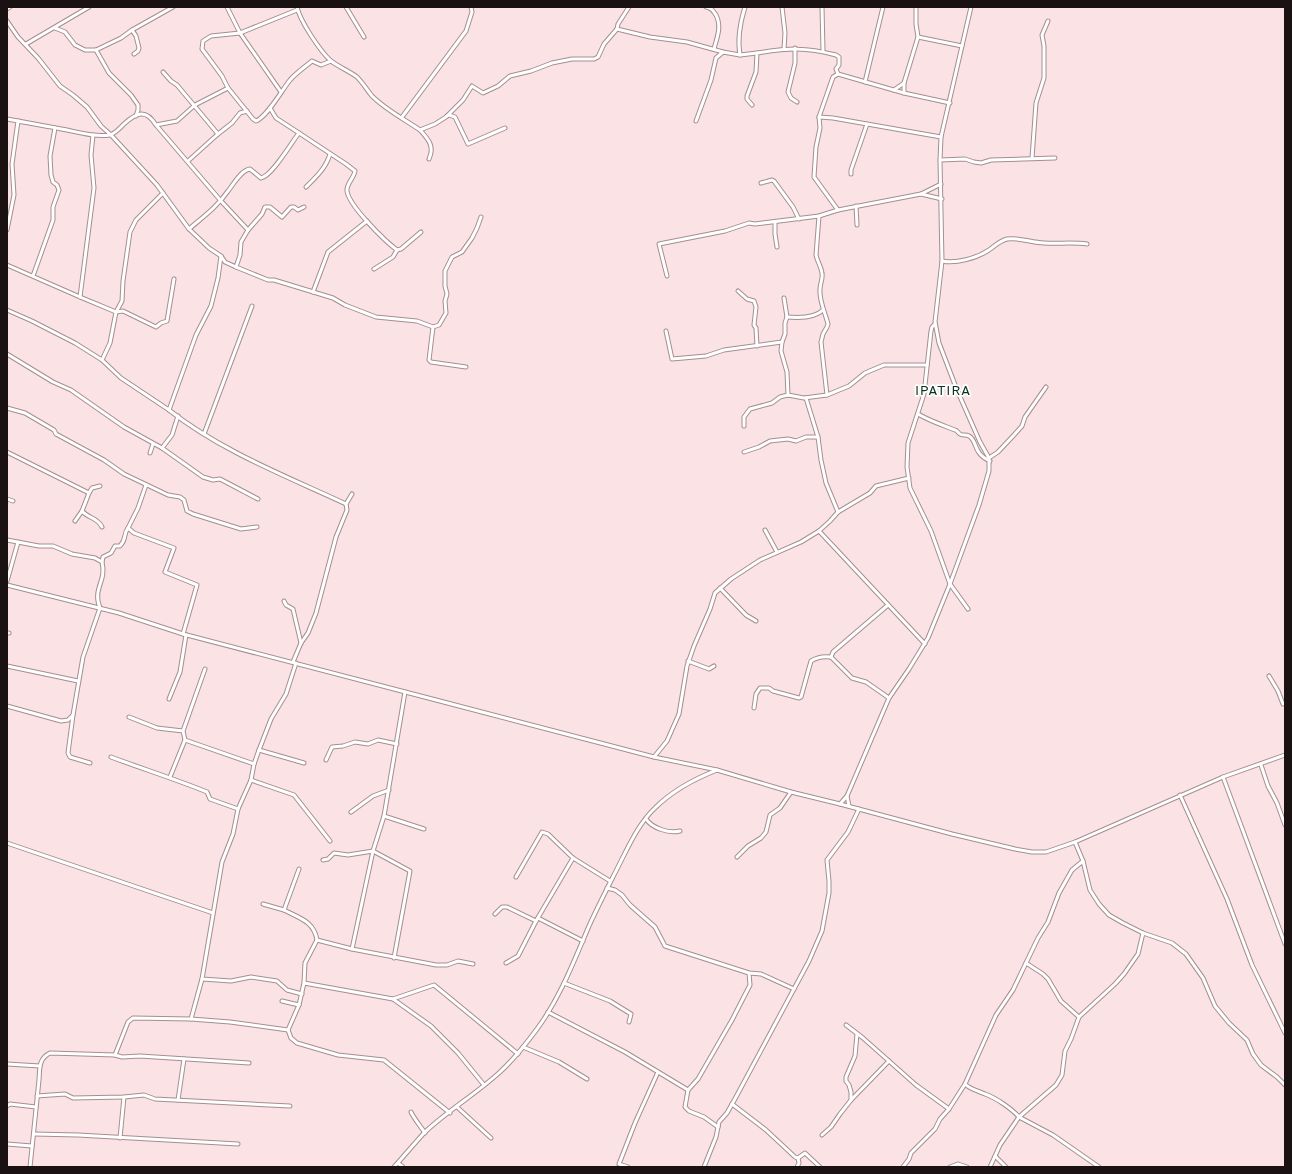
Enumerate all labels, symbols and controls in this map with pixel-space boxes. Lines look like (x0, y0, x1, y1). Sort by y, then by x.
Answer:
district label: IPATIRA (915, 382, 971, 398)

